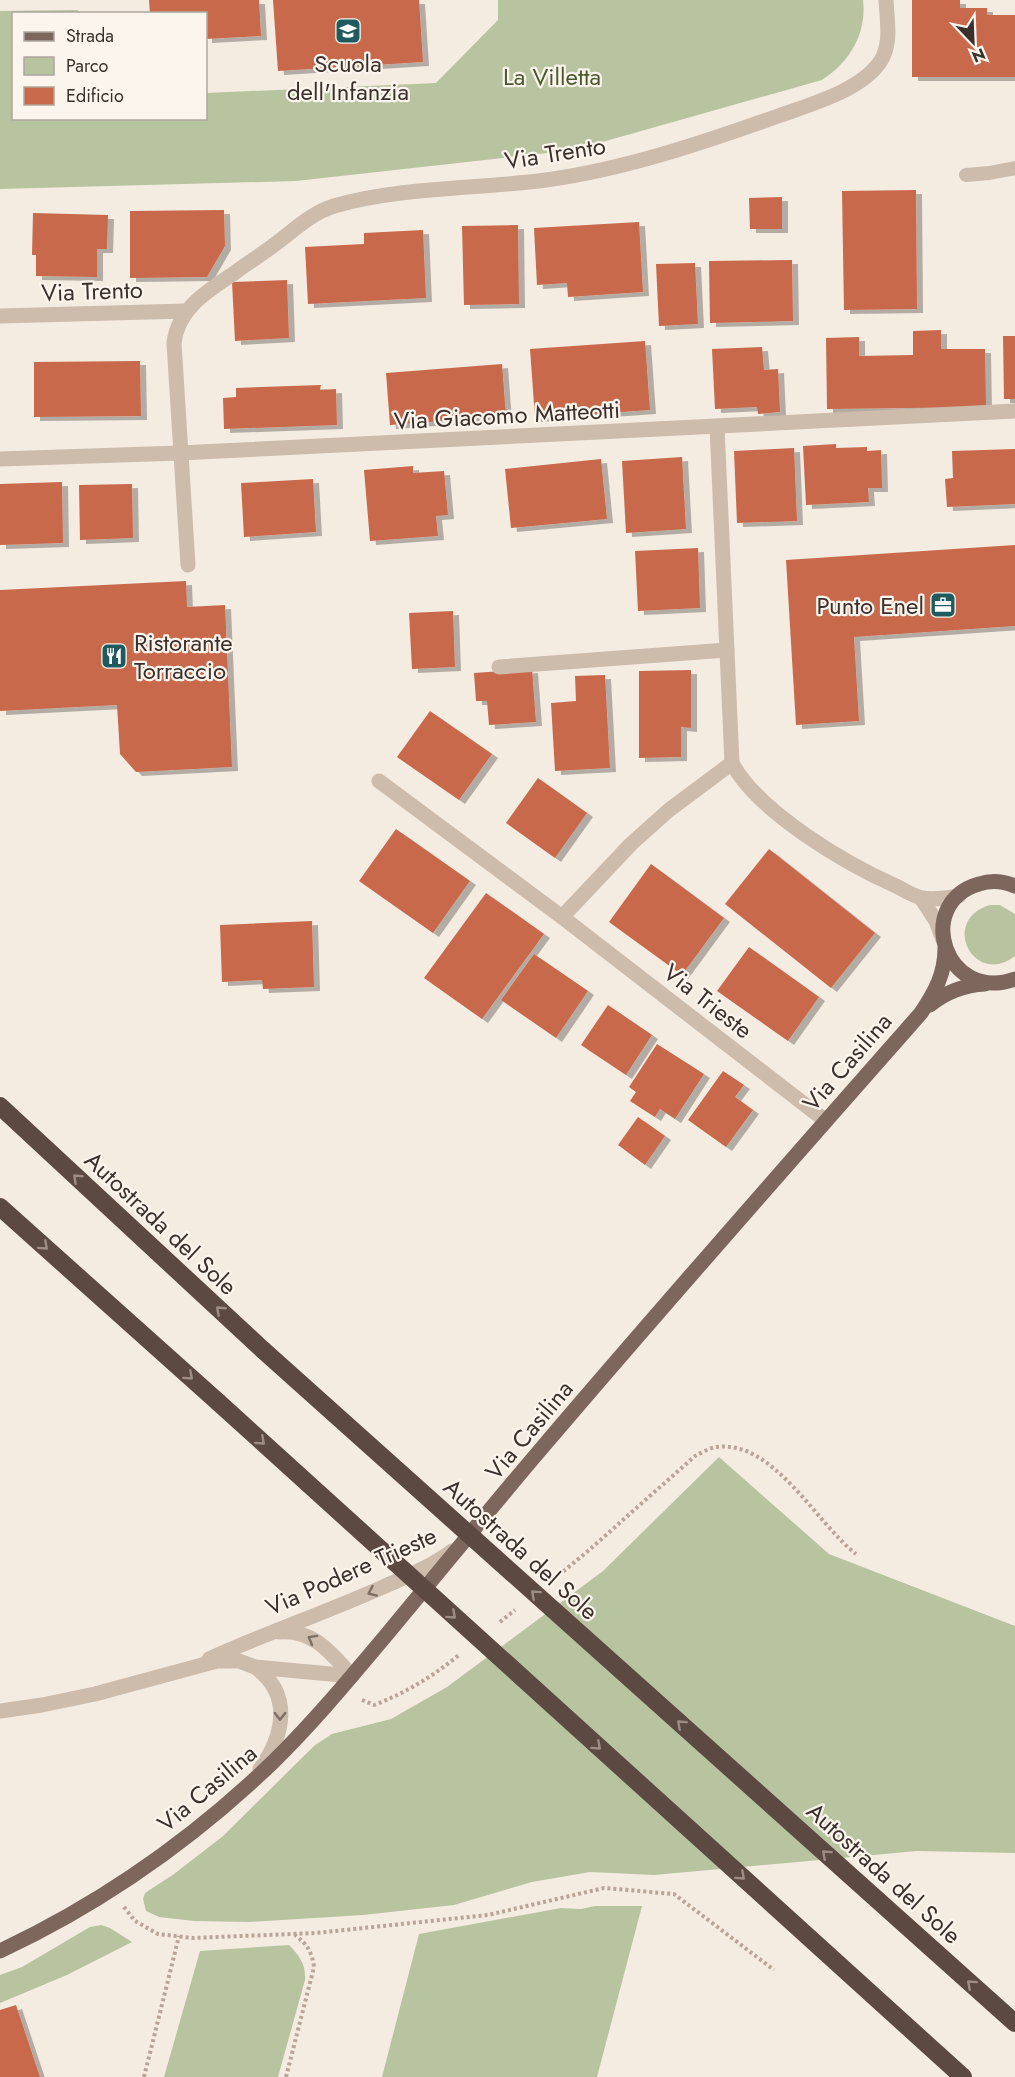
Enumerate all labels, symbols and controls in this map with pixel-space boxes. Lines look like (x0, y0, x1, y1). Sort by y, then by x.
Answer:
legend (12, 12, 207, 120)
north arrow (943, 12, 1003, 72)
school or university icon: Scuola dell'Infanzia (333, 16, 363, 46)
text: Strada (66, 23, 114, 49)
text: N (968, 42, 989, 68)
place label: Scuola dell'Infanzia (287, 46, 409, 109)
text: Parco (66, 53, 108, 79)
park label: La Villetta (503, 59, 601, 94)
text: Edificio (66, 83, 124, 109)
street label: Via Trento (502, 128, 608, 178)
street label: Via Trento (41, 272, 143, 310)
street label: Via Giacomo Matteotti (393, 392, 621, 438)
place label: Punto Enel (816, 588, 924, 623)
office icon: Punto Enel (928, 590, 958, 620)
place label: Ristorante Torraccio (134, 625, 233, 688)
restaurant icon: Ristorante Torraccio (99, 641, 129, 671)
street label: Via Trieste (656, 955, 760, 1047)
street label: Via Casilina (794, 1005, 900, 1119)
street label: Autostrada del Sole (77, 1143, 245, 1303)
one-way arrow (74, 1174, 84, 1185)
one-way arrow (37, 1239, 47, 1250)
one-way arrow (217, 1306, 227, 1317)
one-way arrow (182, 1369, 192, 1380)
street label: Via Casilina (477, 1373, 581, 1487)
one-way arrow (254, 1434, 265, 1445)
street label: Autostrada del Sole (436, 1470, 606, 1628)
street label: Via Podere Trieste (260, 1518, 442, 1624)
one-way arrow (368, 1584, 379, 1596)
one-way arrow (532, 1590, 542, 1601)
one-way arrow (446, 1608, 456, 1619)
one-way arrow (308, 1635, 318, 1646)
one-way arrow (274, 1712, 286, 1721)
one-way arrow (677, 1720, 688, 1731)
street label: Via Casilina (150, 1736, 264, 1840)
one-way arrow (590, 1739, 601, 1750)
street label: Autostrada del Sole (799, 1794, 969, 1952)
one-way arrow (822, 1850, 833, 1861)
one-way arrow (734, 1869, 745, 1880)
one-way arrow (968, 1980, 978, 1991)

